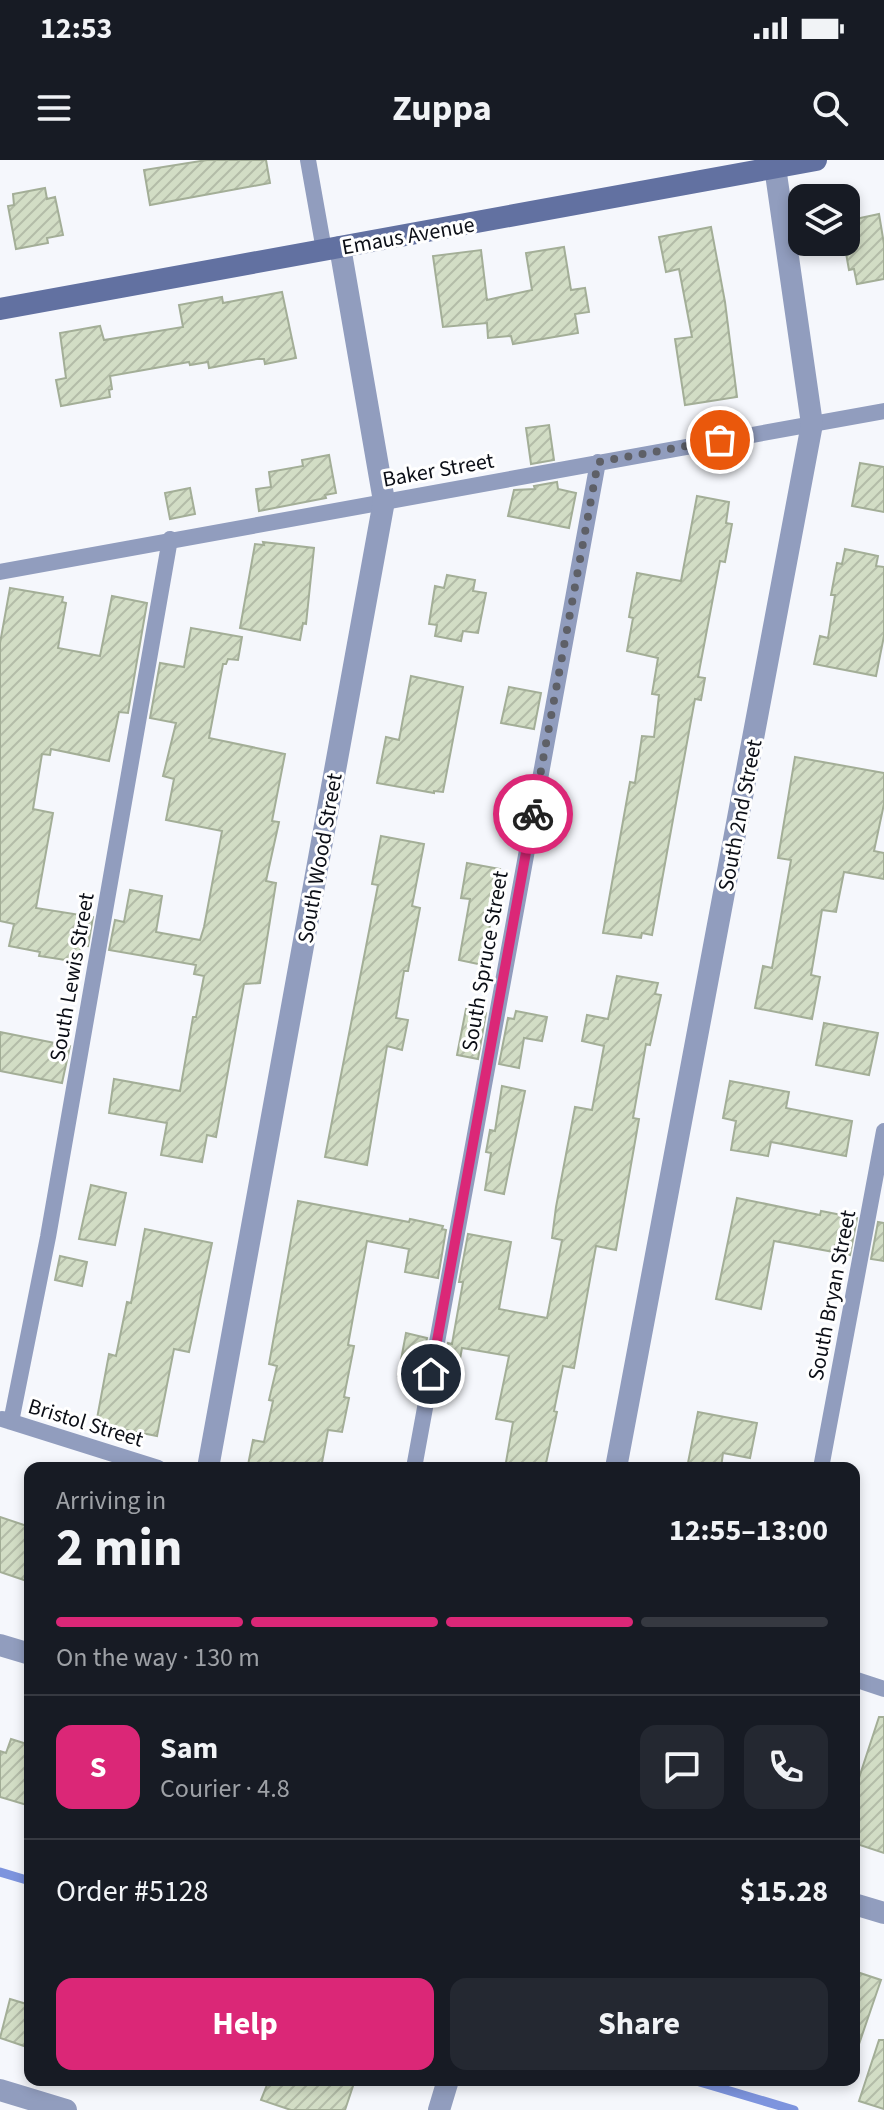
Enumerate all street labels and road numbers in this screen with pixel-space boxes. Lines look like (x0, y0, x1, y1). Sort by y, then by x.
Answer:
street label: Emaus Avenue (339, 209, 477, 263)
street label: Baker Street (380, 444, 497, 496)
street label: South 2nd Street (710, 736, 771, 894)
street label: South Wood Street (289, 770, 351, 946)
street label: South Spruce Street (453, 868, 517, 1054)
street label: South Lewis Street (41, 890, 103, 1064)
street label: South Bryan Street (800, 1207, 864, 1383)
street label: Bristol Street (24, 1390, 148, 1456)

